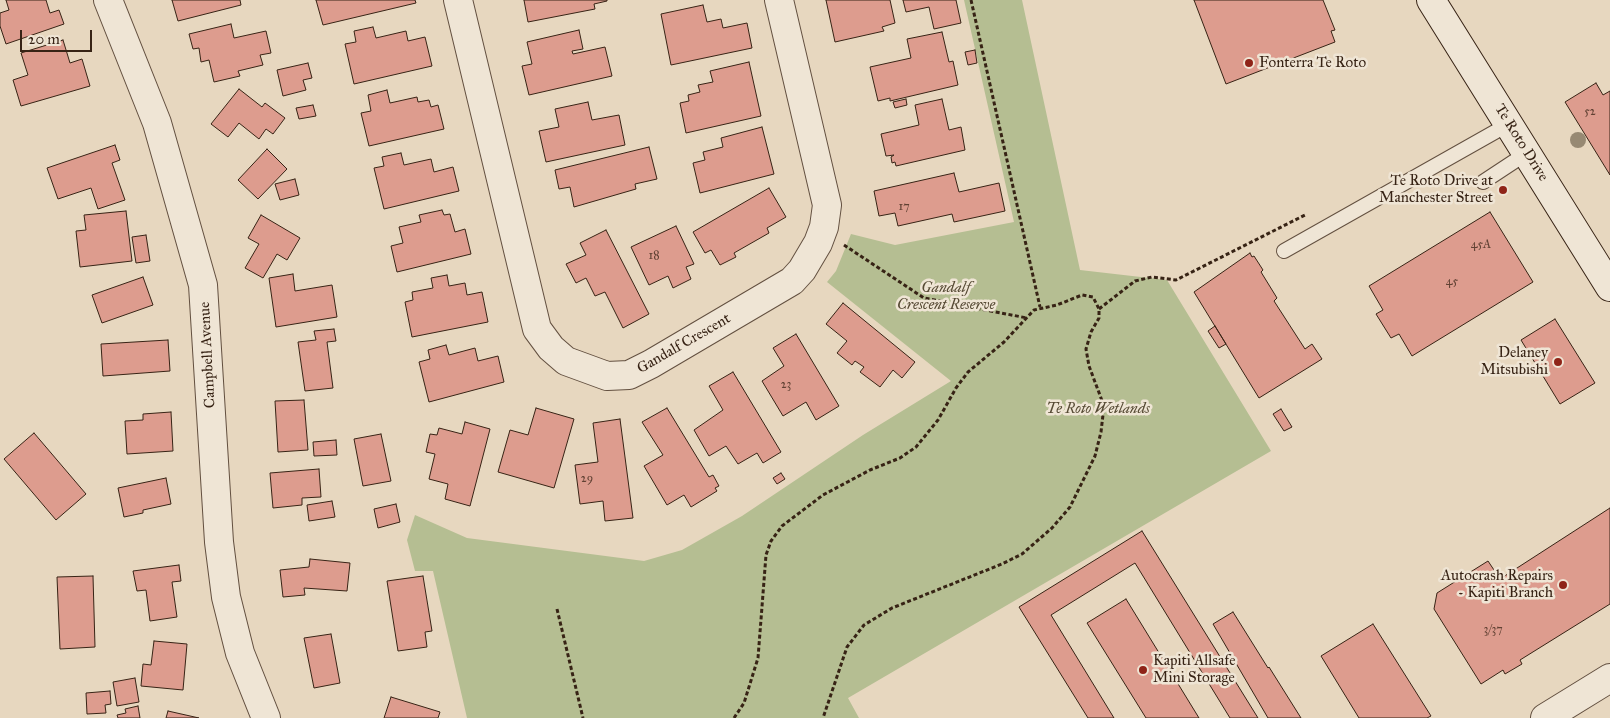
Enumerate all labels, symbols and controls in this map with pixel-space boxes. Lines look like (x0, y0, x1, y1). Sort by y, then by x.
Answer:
scale bar (22, 20, 95, 52)
text: 20 m (28, 30, 60, 48)
place label: Fonterra Te Roto (1259, 54, 1366, 72)
marker: Fonterra Te Roto (1243, 57, 1255, 69)
street label: Te Roto Drive (1490, 101, 1552, 185)
house number: 52 (1584, 105, 1596, 119)
place label: Te Roto Drive at Manchester Street (1379, 172, 1493, 207)
marker: Te Roto Drive at Manchester Street (1497, 184, 1509, 196)
house number: 17 (898, 200, 910, 214)
house number: 45A (1471, 238, 1491, 252)
house number: 18 (648, 249, 660, 263)
house number: 45 (1446, 275, 1458, 289)
park label: Gandalf Crescent Reserve (897, 279, 995, 314)
street label: Campbell Avenue (196, 301, 220, 409)
street label: Gandalf Crescent (634, 310, 734, 378)
place label: Delaney Mitsubishi (1480, 344, 1548, 379)
marker: Delaney Mitsubishi (1552, 356, 1564, 368)
house number: 23 (781, 378, 791, 392)
park label: Te Roto Wetlands (1046, 400, 1150, 418)
house number: 29 (581, 472, 593, 486)
place label: Autocrash Repairs - Kapiti Branch (1441, 567, 1553, 602)
marker: Autocrash Repairs - Kapiti Branch (1557, 579, 1569, 591)
house number: 3/37 (1483, 623, 1503, 637)
place label: Kapiti Allsafe Mini Storage (1153, 652, 1235, 687)
marker: Kapiti Allsafe Mini Storage (1137, 664, 1149, 676)

